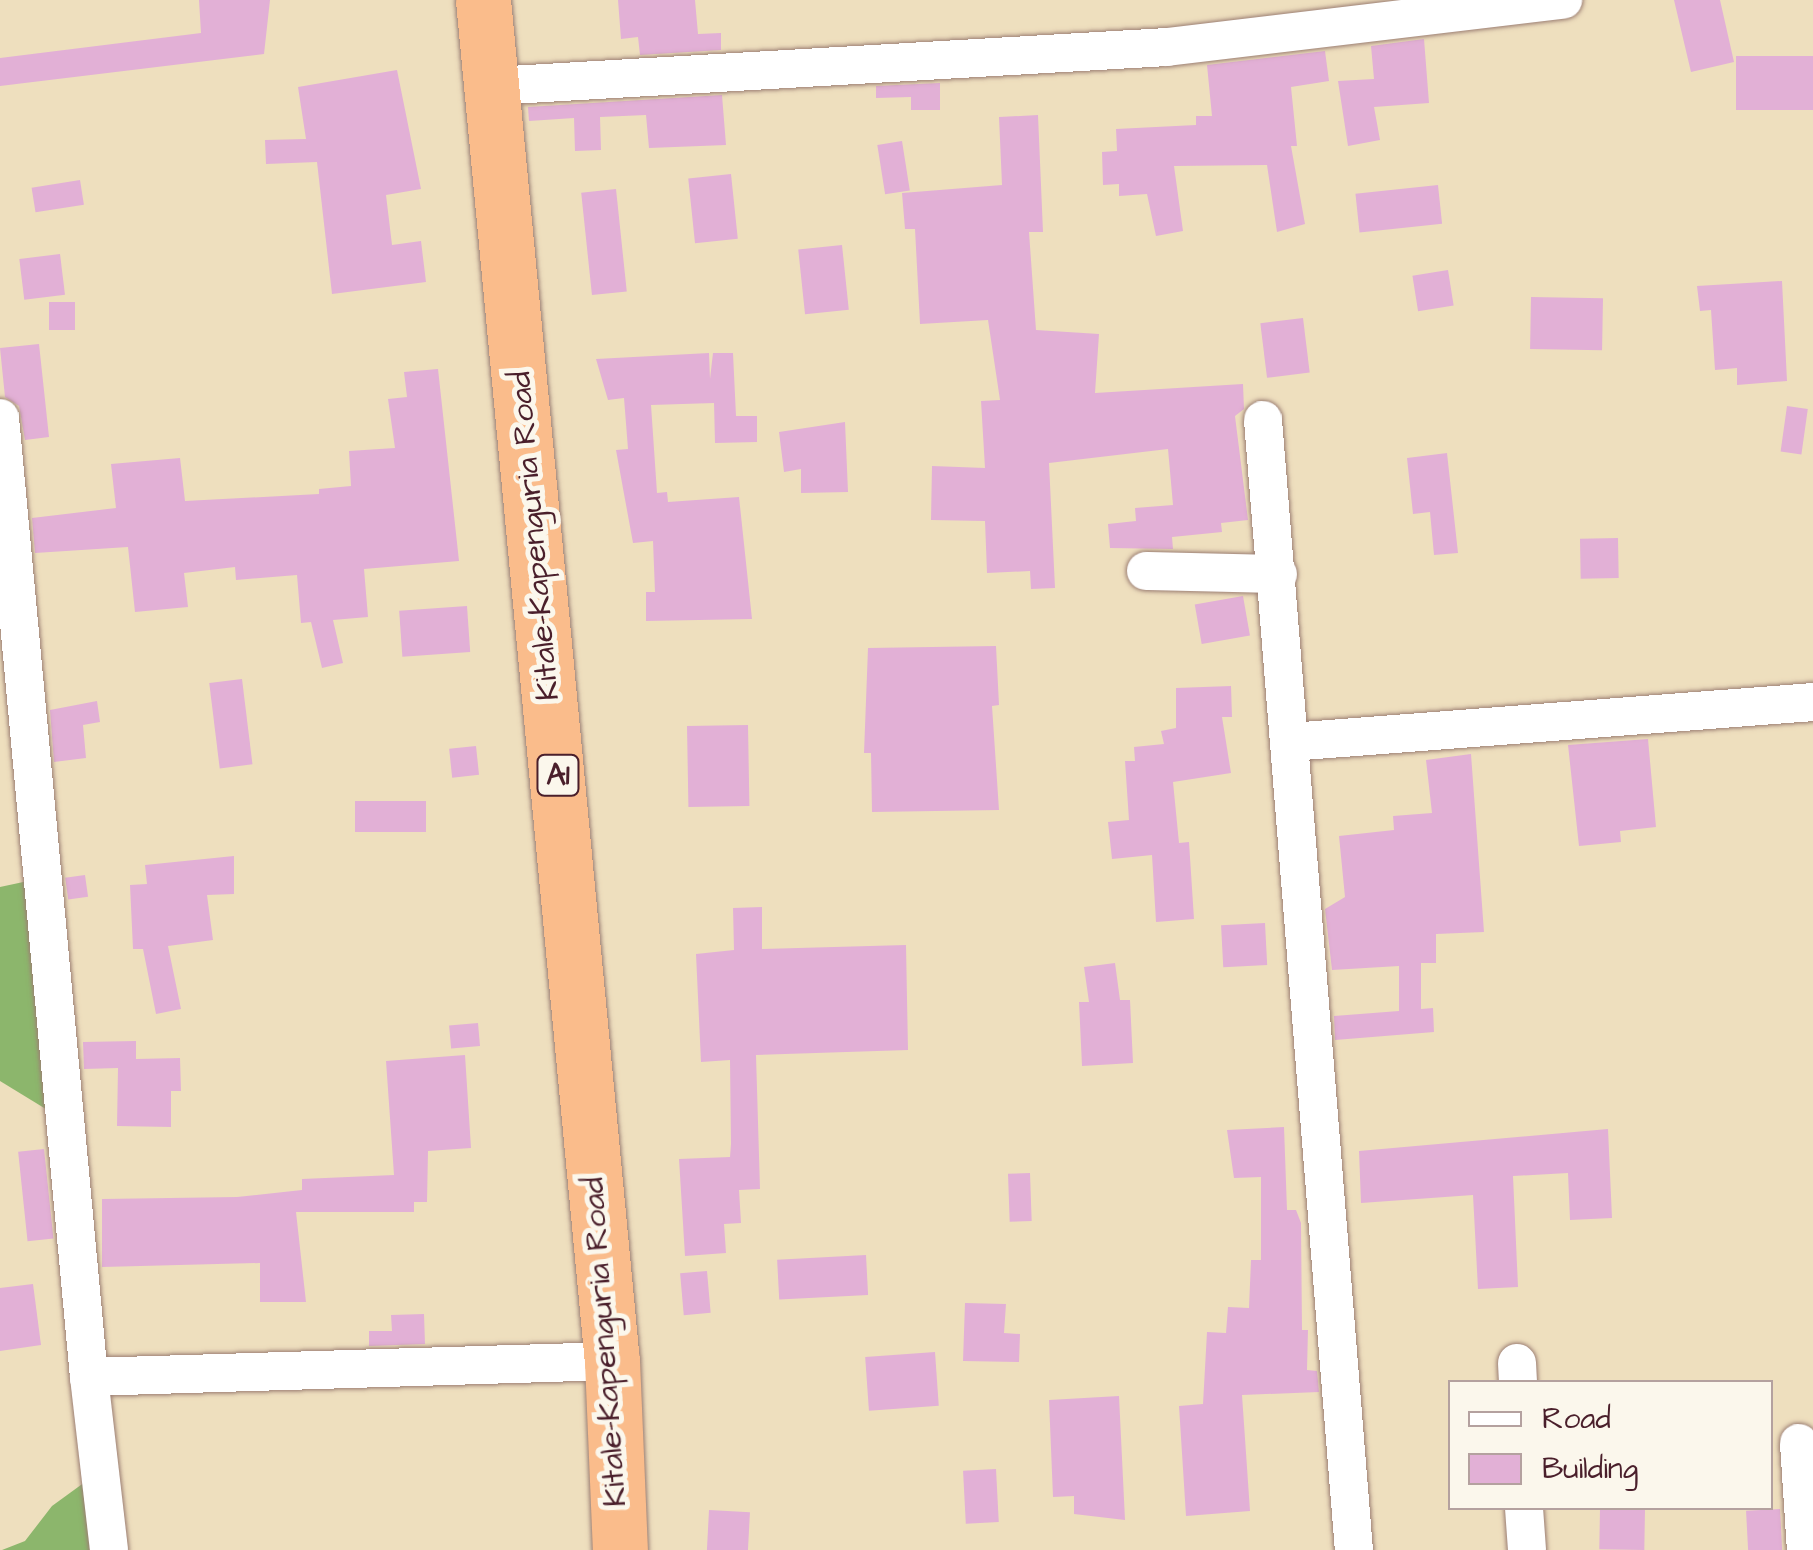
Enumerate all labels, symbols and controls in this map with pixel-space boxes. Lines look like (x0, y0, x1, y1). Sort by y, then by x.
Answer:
street label: Kitale-Kapenguria Road (501, 370, 569, 702)
road number: A1 (536, 750, 580, 800)
street label: Kitale-Kapenguria Road (574, 1176, 636, 1508)
legend (1448, 1380, 1773, 1510)
text: Road (1542, 1398, 1611, 1440)
text: Building (1542, 1448, 1638, 1490)

